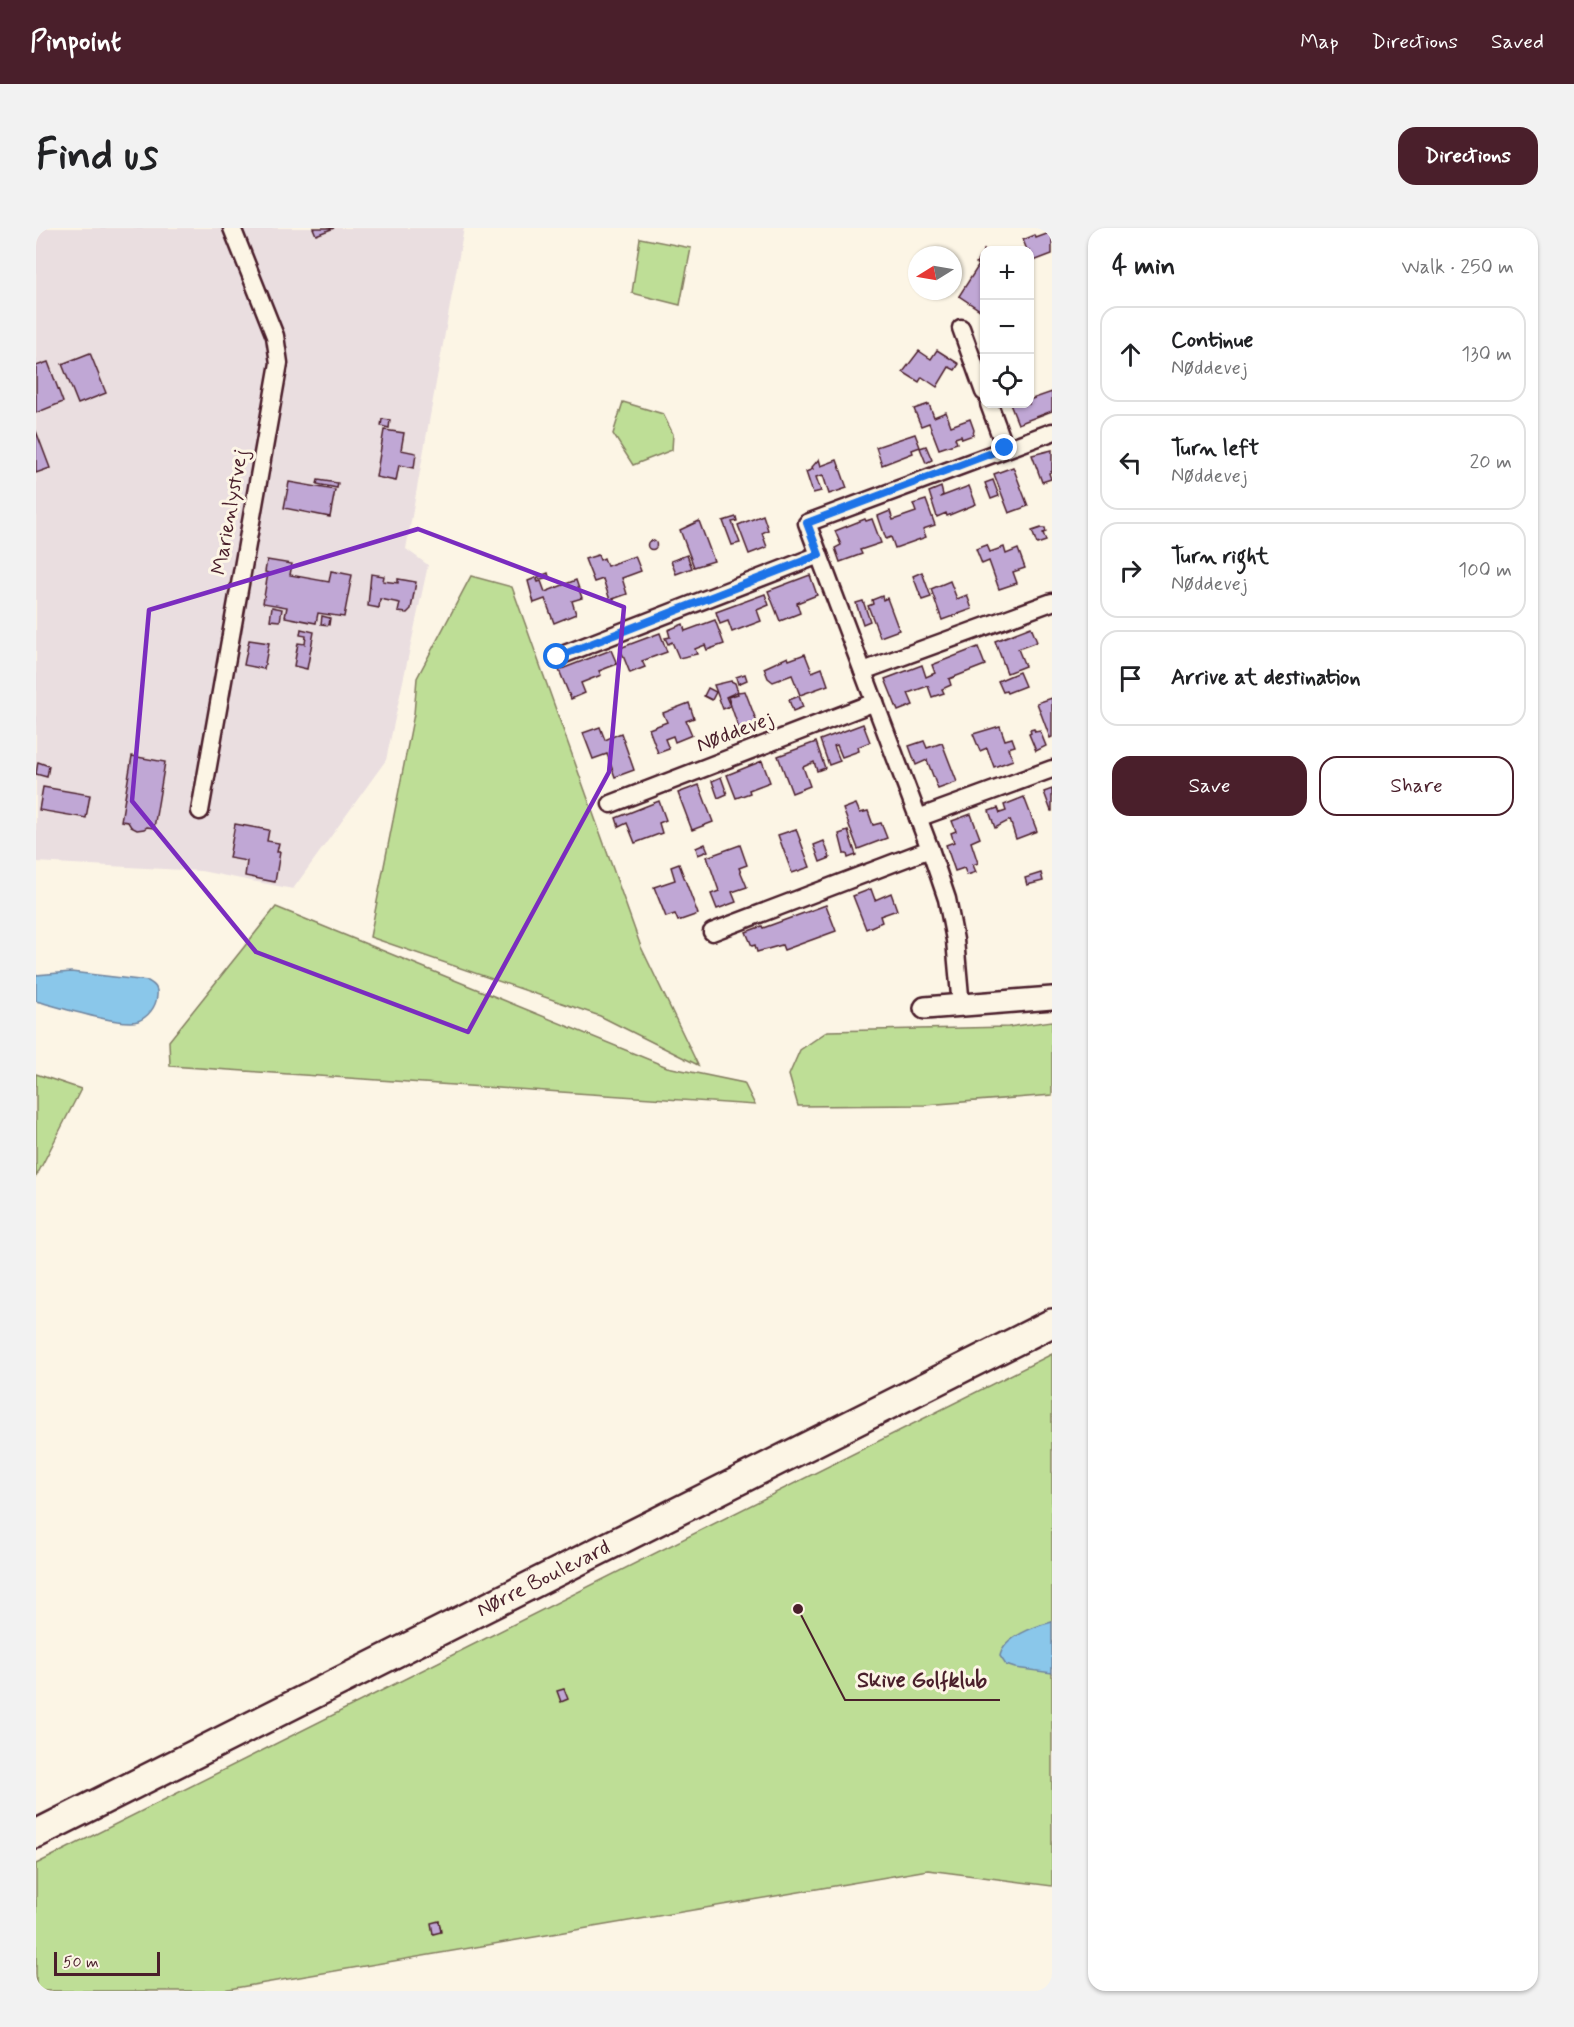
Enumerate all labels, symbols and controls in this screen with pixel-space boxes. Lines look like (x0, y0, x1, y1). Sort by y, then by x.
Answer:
text: Pinpoint (30, 24, 121, 61)
text: Map (1300, 28, 1339, 56)
text: Directions (1372, 28, 1458, 56)
text: Saved (1491, 28, 1544, 56)
button: Directions (1398, 127, 1538, 185)
text: Find us (36, 129, 158, 184)
north arrow (908, 246, 962, 300)
map controls (980, 246, 1034, 408)
button: + (980, 246, 1034, 300)
text: 4 min (1112, 250, 1175, 284)
text: Walk · 250 m (1402, 254, 1514, 281)
button: − (980, 300, 1034, 354)
text: Continue (1171, 327, 1253, 355)
icon: ahead (1114, 338, 1147, 371)
text: 130 m (1461, 341, 1512, 368)
button: locate (980, 354, 1034, 408)
text: Nøddevej (1171, 355, 1248, 382)
route end (991, 434, 1017, 460)
text: Turn left (1171, 435, 1259, 463)
icon: left (1114, 446, 1147, 479)
street label: Marienlystvej (205, 447, 255, 577)
text: 20 m (1469, 449, 1512, 476)
text: Nøddevej (1171, 463, 1248, 490)
text: Turn right (1171, 543, 1269, 571)
icon: right (1114, 554, 1147, 587)
text: 100 m (1458, 557, 1512, 584)
text: Nøddevej (1171, 571, 1248, 598)
route start (543, 643, 569, 669)
icon: arrive (1114, 662, 1147, 695)
text: Arrive at destination (1171, 664, 1361, 692)
street label: Nøddevej (692, 705, 778, 759)
button: Save (1112, 756, 1307, 816)
button: Share (1319, 756, 1514, 816)
street label: Nørre Boulevard (472, 1533, 615, 1624)
callout: Skive Golfklub (845, 1660, 1000, 1700)
text: Skive Golfklub (857, 1667, 987, 1695)
scale bar (54, 1949, 160, 1976)
text: 50 m (63, 1952, 99, 1973)

